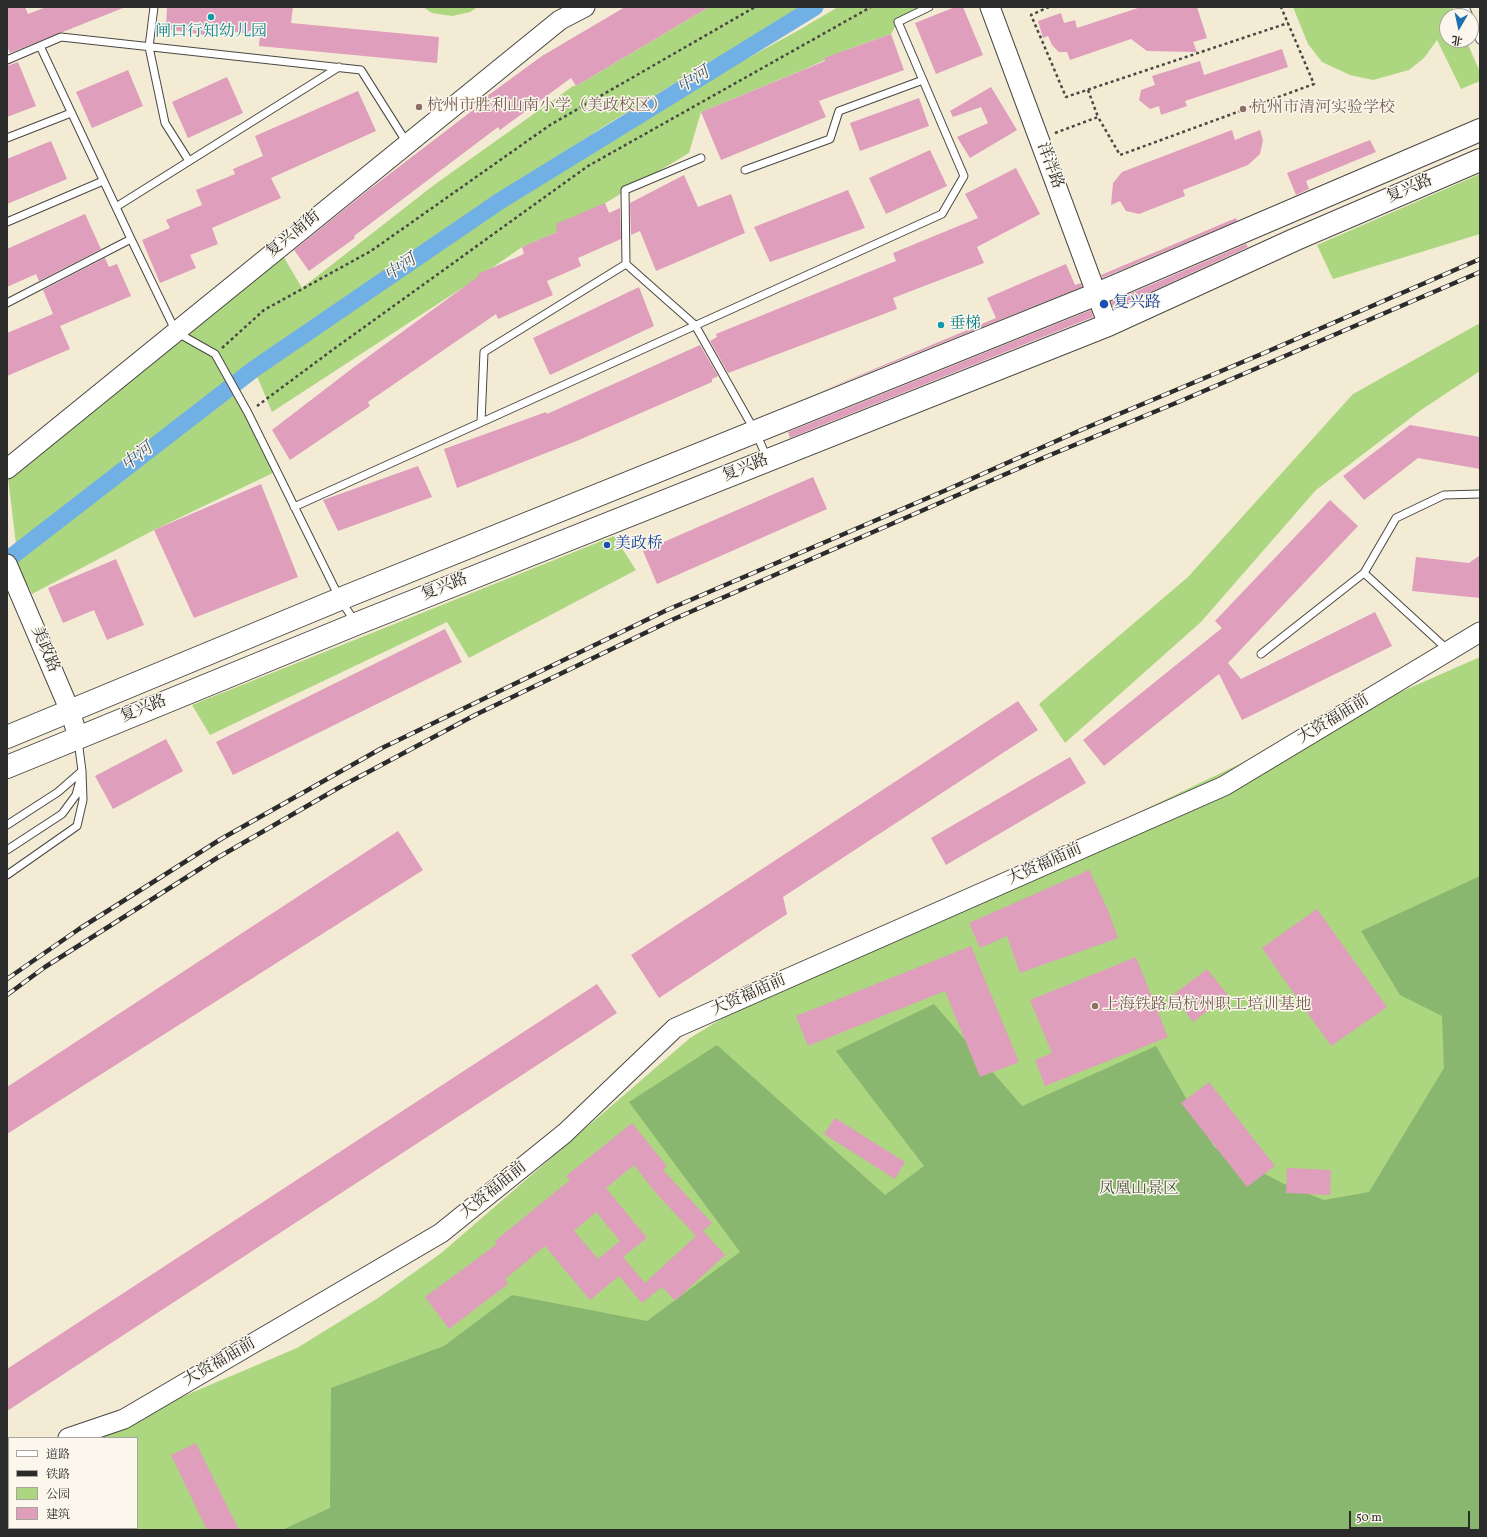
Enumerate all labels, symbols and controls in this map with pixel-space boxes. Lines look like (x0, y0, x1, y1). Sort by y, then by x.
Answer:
north arrow (1439, 8, 1479, 48)
marker: 闸口行知幼儿园 (206, 12, 216, 22)
place label: 闸口行知幼儿园 (155, 23, 267, 43)
text: 北 (1451, 31, 1464, 48)
water label: 中河 (674, 63, 714, 99)
place label: 杭州市胜利山南小学（美政校区） (427, 97, 667, 117)
place label: 杭州市清河实验学校 (1251, 99, 1395, 119)
marker: 杭州市胜利山南小学（美政校区） (414, 102, 424, 112)
marker: 杭州市清河实验学校 (1238, 104, 1248, 114)
street label: 洋泮路 (1032, 140, 1066, 192)
street label: 复兴路 (1384, 172, 1436, 208)
street label: 复兴南街 (263, 207, 325, 263)
water label: 中河 (381, 251, 421, 287)
place label: 复兴路 (1113, 294, 1161, 314)
marker: 复兴路 (1098, 298, 1110, 310)
place label: 垂梯 (949, 315, 981, 335)
marker: 垂梯 (936, 320, 946, 330)
water label: 中河 (118, 439, 158, 477)
street label: 复兴路 (720, 451, 772, 487)
place label: 美政桥 (615, 535, 663, 555)
marker: 美政桥 (602, 540, 612, 550)
street label: 复兴路 (419, 570, 471, 606)
street label: 美政路 (26, 624, 62, 676)
street label: 大资福庙前 (1295, 691, 1373, 749)
street label: 复兴路 (118, 692, 170, 728)
street label: 大资福庙前 (1005, 840, 1085, 890)
street label: 大资福庙前 (709, 971, 789, 1021)
place label: 上海铁路局杭州职工培训基地 (1103, 996, 1311, 1016)
marker: 上海铁路局杭州职工培训基地 (1090, 1001, 1100, 1011)
street label: 大资福庙前 (457, 1158, 531, 1224)
park label: 凤凰山景区 (1099, 1180, 1179, 1200)
street label: 大资福庙前 (181, 1335, 259, 1391)
legend (8, 1437, 138, 1529)
text: 道路 (46, 1447, 70, 1463)
text: 铁路 (46, 1467, 70, 1483)
text: 公园 (46, 1487, 70, 1503)
scale bar (1351, 1503, 1472, 1529)
text: 建筑 (46, 1507, 70, 1523)
text: 50 m (1356, 1510, 1382, 1526)

